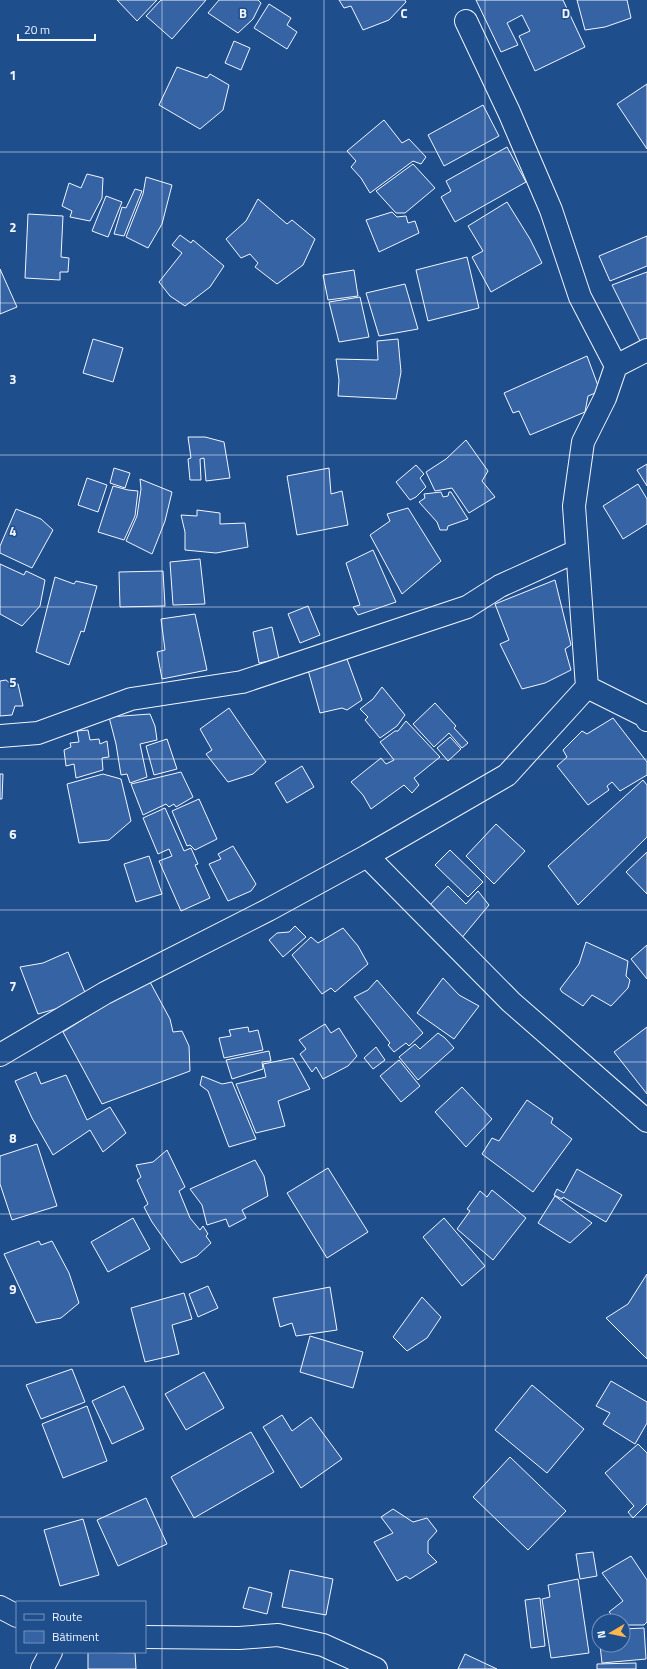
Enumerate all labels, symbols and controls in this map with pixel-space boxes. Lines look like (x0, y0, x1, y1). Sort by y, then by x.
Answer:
text: B (239, 3, 247, 23)
text: C (400, 3, 408, 23)
text: D (562, 3, 570, 23)
scale bar (18, 16, 95, 42)
text: 20 m (24, 20, 50, 39)
text: 1 (9, 65, 17, 85)
text: 2 (9, 217, 17, 237)
text: 3 (9, 369, 17, 389)
text: 4 (9, 521, 17, 541)
text: 5 (9, 672, 17, 692)
text: 6 (9, 824, 17, 844)
text: 7 (9, 976, 17, 996)
text: 8 (9, 1128, 17, 1148)
text: 9 (9, 1279, 17, 1299)
legend (16, 1601, 146, 1653)
text: Route (52, 1607, 82, 1626)
north arrow (591, 1613, 631, 1653)
text: Bâtiment (52, 1627, 100, 1646)
text: N (593, 1630, 610, 1640)

